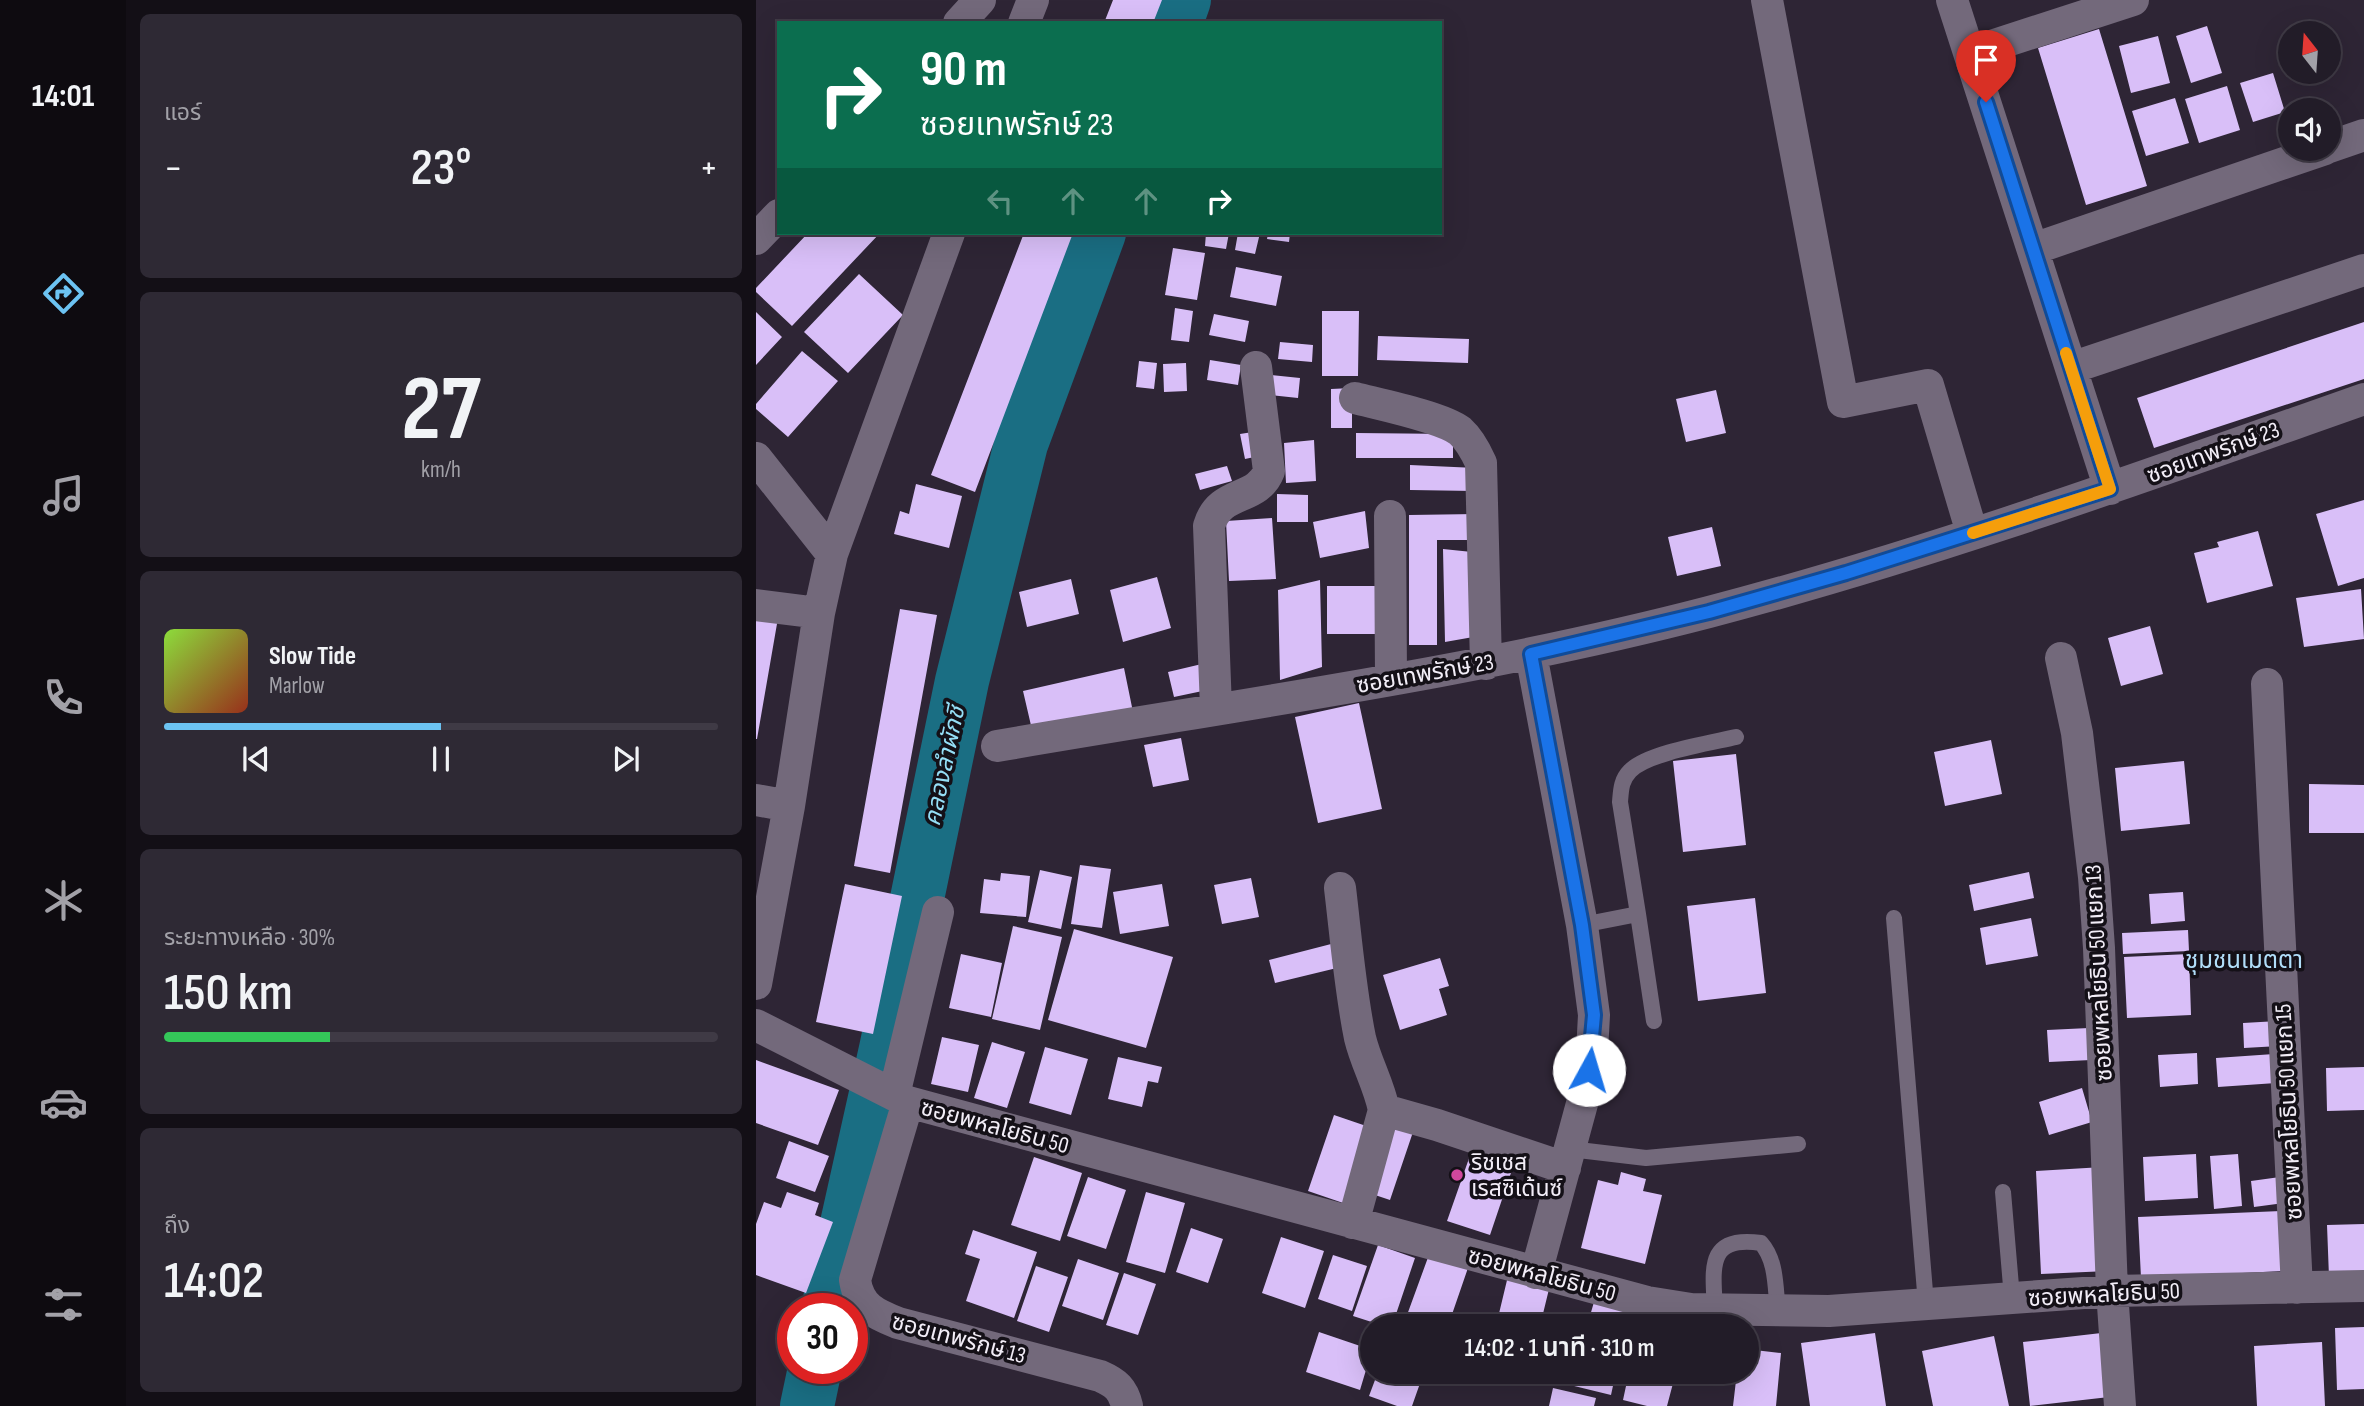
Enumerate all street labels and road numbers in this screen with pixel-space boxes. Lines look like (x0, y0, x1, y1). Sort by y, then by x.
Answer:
street label: ซอยเทพรักษ์ 23 (2143, 416, 2283, 490)
street label: ซอยเทพรักษ์ 23 (1354, 648, 1496, 700)
street label: ซอยพหลโยธิน 50 แยก 13 (2079, 864, 2119, 1082)
street label: ซอยพหลโยธิน 50 แยก 15 (2269, 1003, 2309, 1221)
street label: ซอยพหลโยธิน 50 (918, 1094, 1072, 1160)
street label: ซอยพหลโยธิน 50 (1465, 1242, 1619, 1308)
street label: ซอยพหลโยธิน 50 (2027, 1277, 2181, 1313)
street label: ซอยเทพรักษ์ 13 (889, 1308, 1029, 1370)

